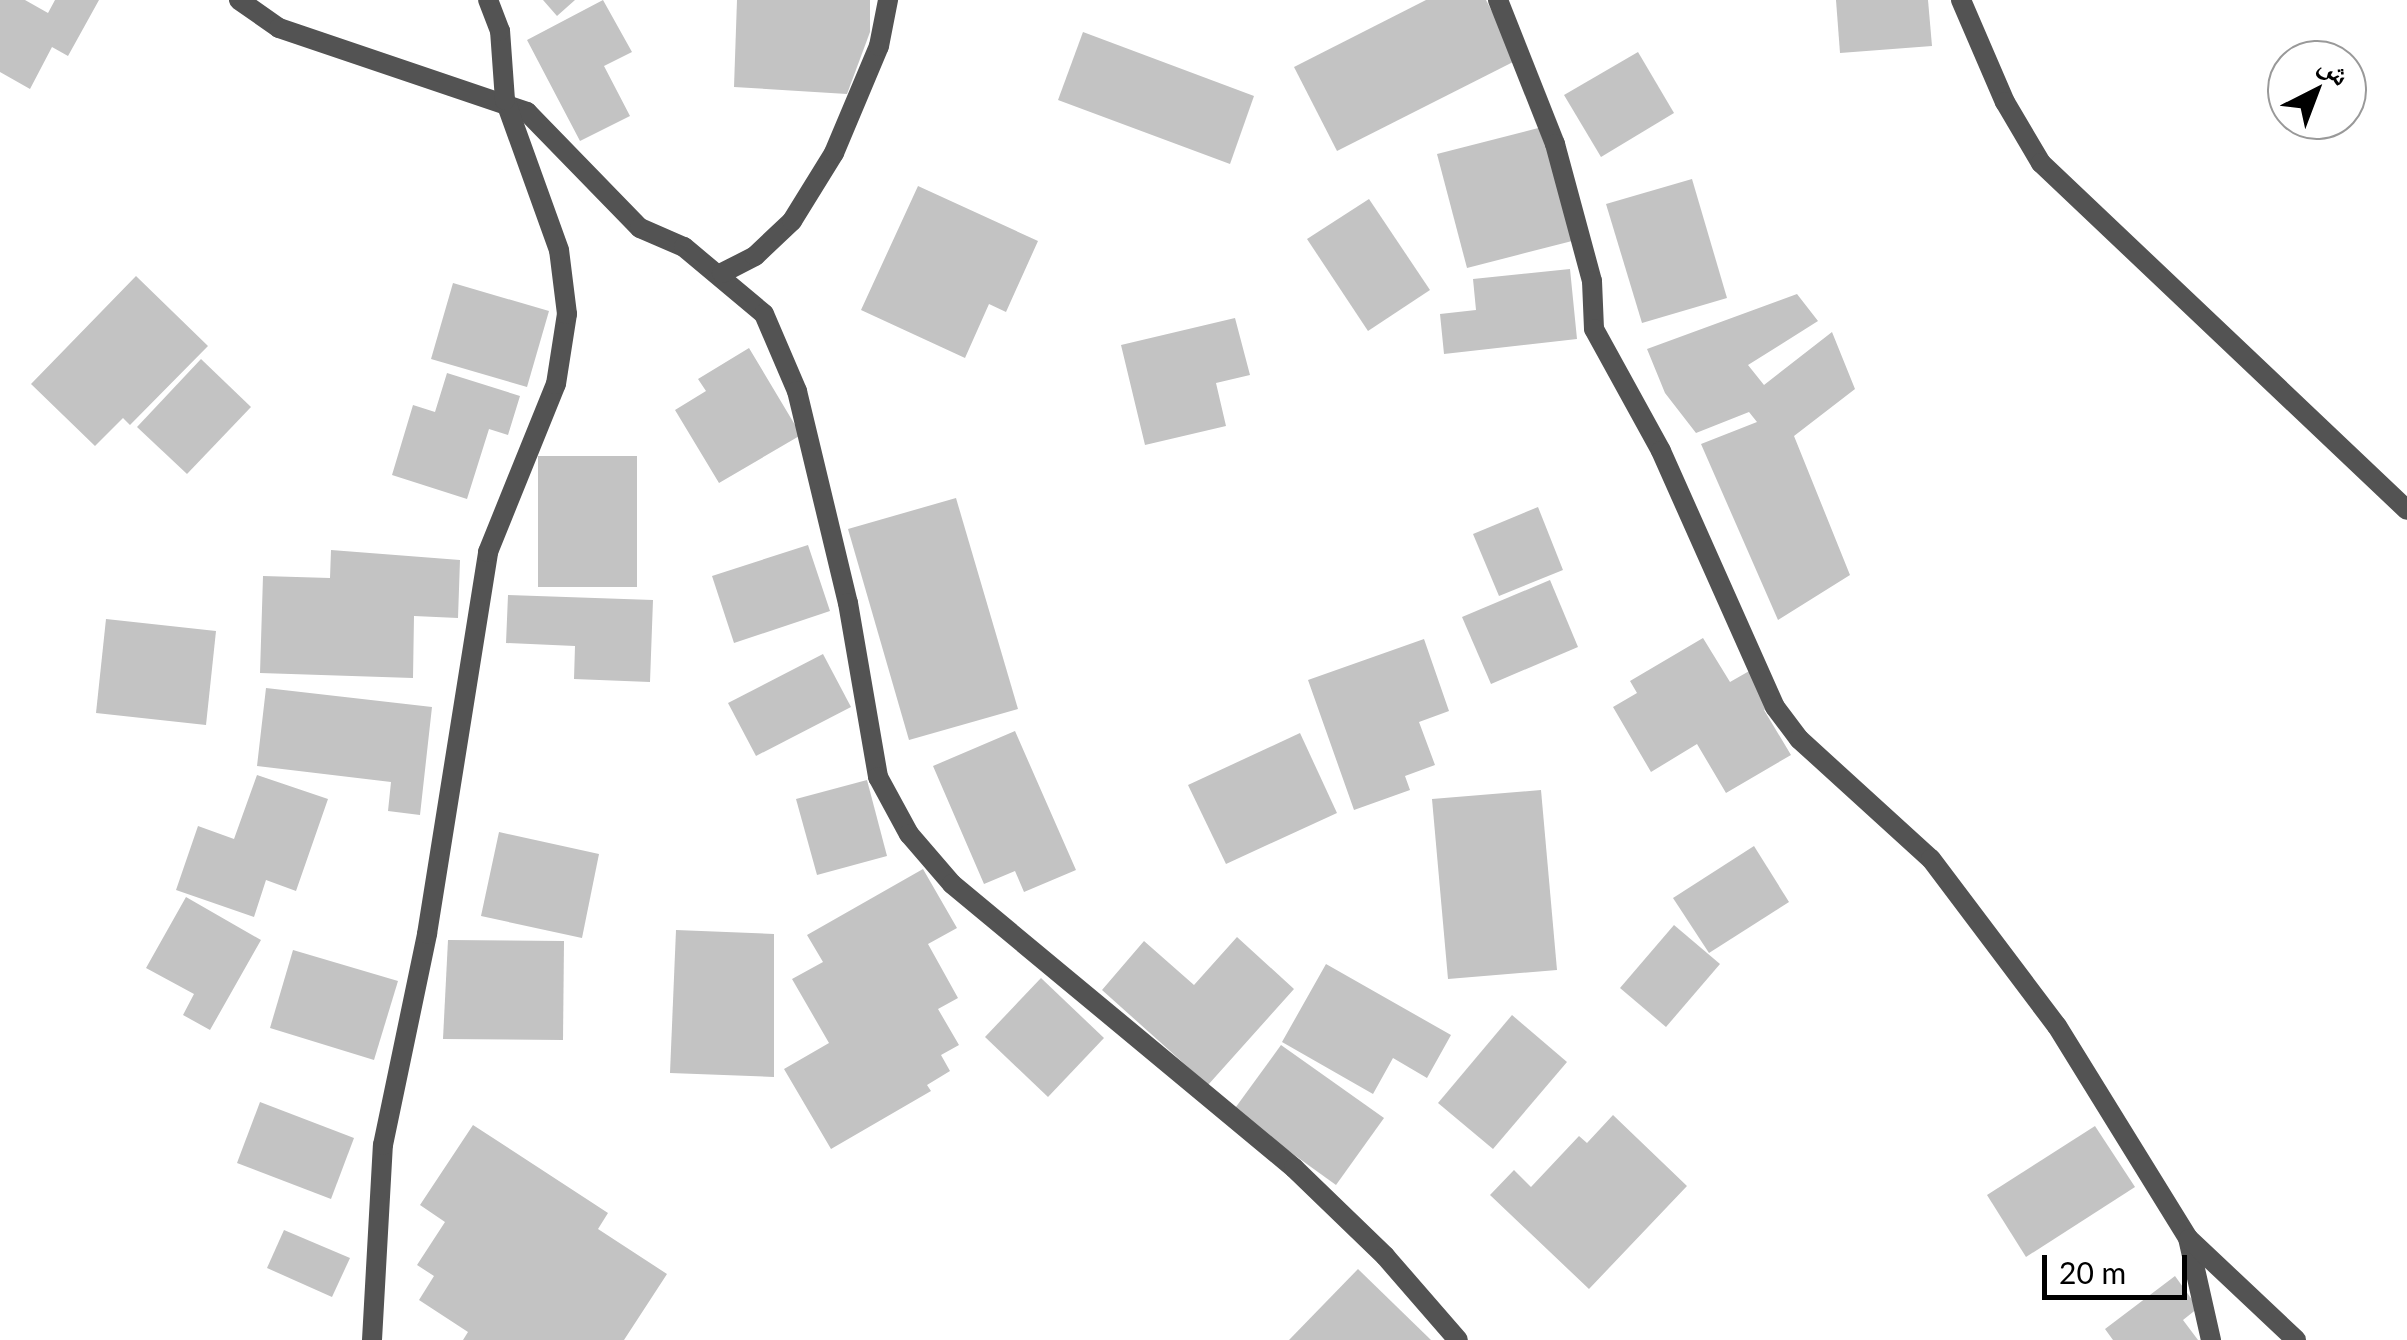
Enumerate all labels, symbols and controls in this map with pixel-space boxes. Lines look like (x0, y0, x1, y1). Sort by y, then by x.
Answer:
north arrow (2267, 40, 2367, 140)
text: ش (2313, 47, 2358, 92)
scale bar (2047, 1235, 2192, 1297)
text: 20 m (2059, 1254, 2126, 1290)

